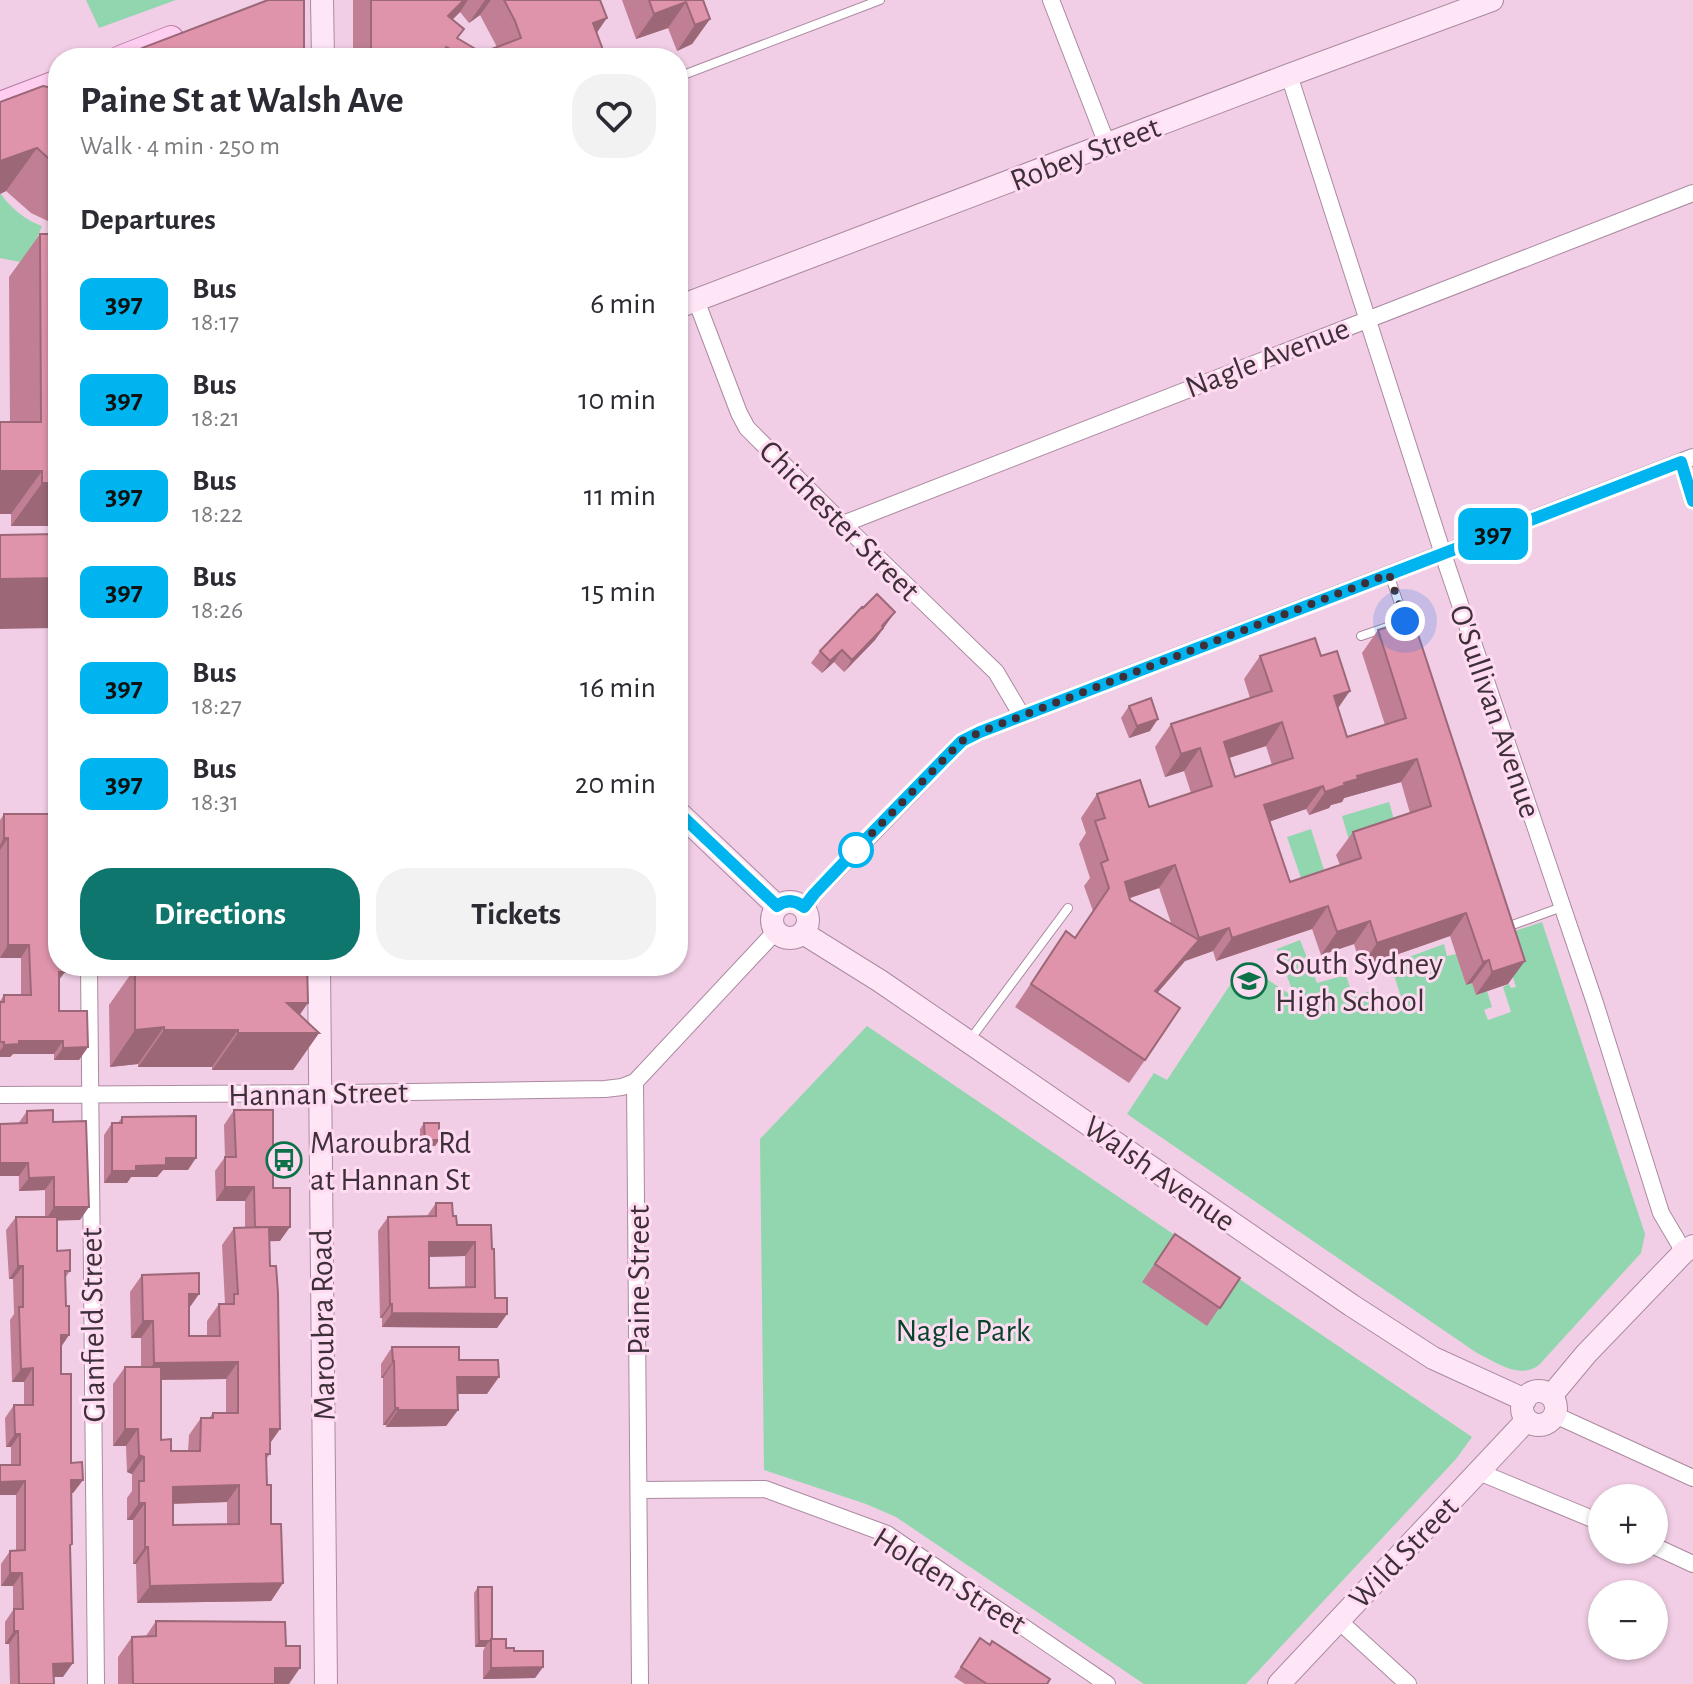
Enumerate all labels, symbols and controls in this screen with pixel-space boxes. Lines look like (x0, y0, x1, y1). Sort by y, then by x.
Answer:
button: heart (572, 74, 656, 158)
text: Paine St at Walsh Ave (80, 82, 404, 120)
street label: Robey Street (1006, 111, 1165, 197)
text: Walk · 4 min · 250 m (80, 133, 280, 159)
text: Departures (80, 205, 216, 235)
text: Bus (192, 274, 237, 304)
text: 6 min (590, 289, 656, 319)
text: 397 (105, 290, 143, 318)
text: 18:17 (192, 309, 239, 335)
street label: Nagle Avenue (1181, 312, 1354, 404)
text: Bus (192, 370, 237, 400)
text: 10 min (578, 385, 656, 415)
text: 397 (105, 386, 143, 414)
text: 18:21 (192, 405, 240, 431)
street label: Chichester Street (753, 434, 926, 607)
text: Bus (192, 466, 237, 496)
text: 11 min (584, 481, 656, 511)
text: 397 (105, 482, 143, 510)
text: 18:22 (192, 501, 243, 527)
line badge: 397 (1447, 508, 1539, 560)
text: 397 (1474, 520, 1512, 548)
text: Bus (192, 562, 237, 592)
text: 15 min (581, 577, 656, 607)
text: 397 (105, 578, 143, 606)
text: 18:26 (192, 597, 243, 623)
your location (1385, 601, 1425, 641)
street label: O'Sullivan Avenue (1444, 601, 1546, 822)
text: Bus (192, 658, 237, 688)
text: 16 min (580, 673, 656, 703)
text: 397 (105, 674, 143, 702)
text: 18:27 (192, 693, 242, 719)
text: Bus (192, 754, 237, 784)
text: 20 min (575, 769, 656, 799)
text: 397 (105, 770, 143, 798)
text: 18:31 (192, 789, 239, 815)
unlabelled marker (839, 833, 873, 867)
button: Directions (80, 868, 360, 960)
button: Tickets (376, 868, 656, 960)
place label: South Sydney High School (1275, 948, 1443, 1017)
school or university icon: South Sydney High School (1230, 962, 1268, 1000)
street label: Hannan Street (228, 1076, 408, 1112)
street label: Walsh Avenue (1078, 1110, 1241, 1238)
place label: Maroubra Rd at Hannan St (310, 1127, 471, 1196)
bus stop icon: Maroubra Rd at Hannan St (265, 1141, 303, 1179)
street label: Paine Street (623, 1205, 655, 1355)
street label: Glanfield Street (75, 1227, 111, 1423)
street label: Maroubra Road (305, 1229, 341, 1421)
park label: Nagle Park (896, 1315, 1031, 1347)
map controls (1588, 1484, 1668, 1660)
button: + (1588, 1484, 1668, 1564)
street label: Wild Street (1343, 1491, 1464, 1615)
street label: Holden Street (868, 1521, 1031, 1640)
button: − (1588, 1580, 1668, 1660)

